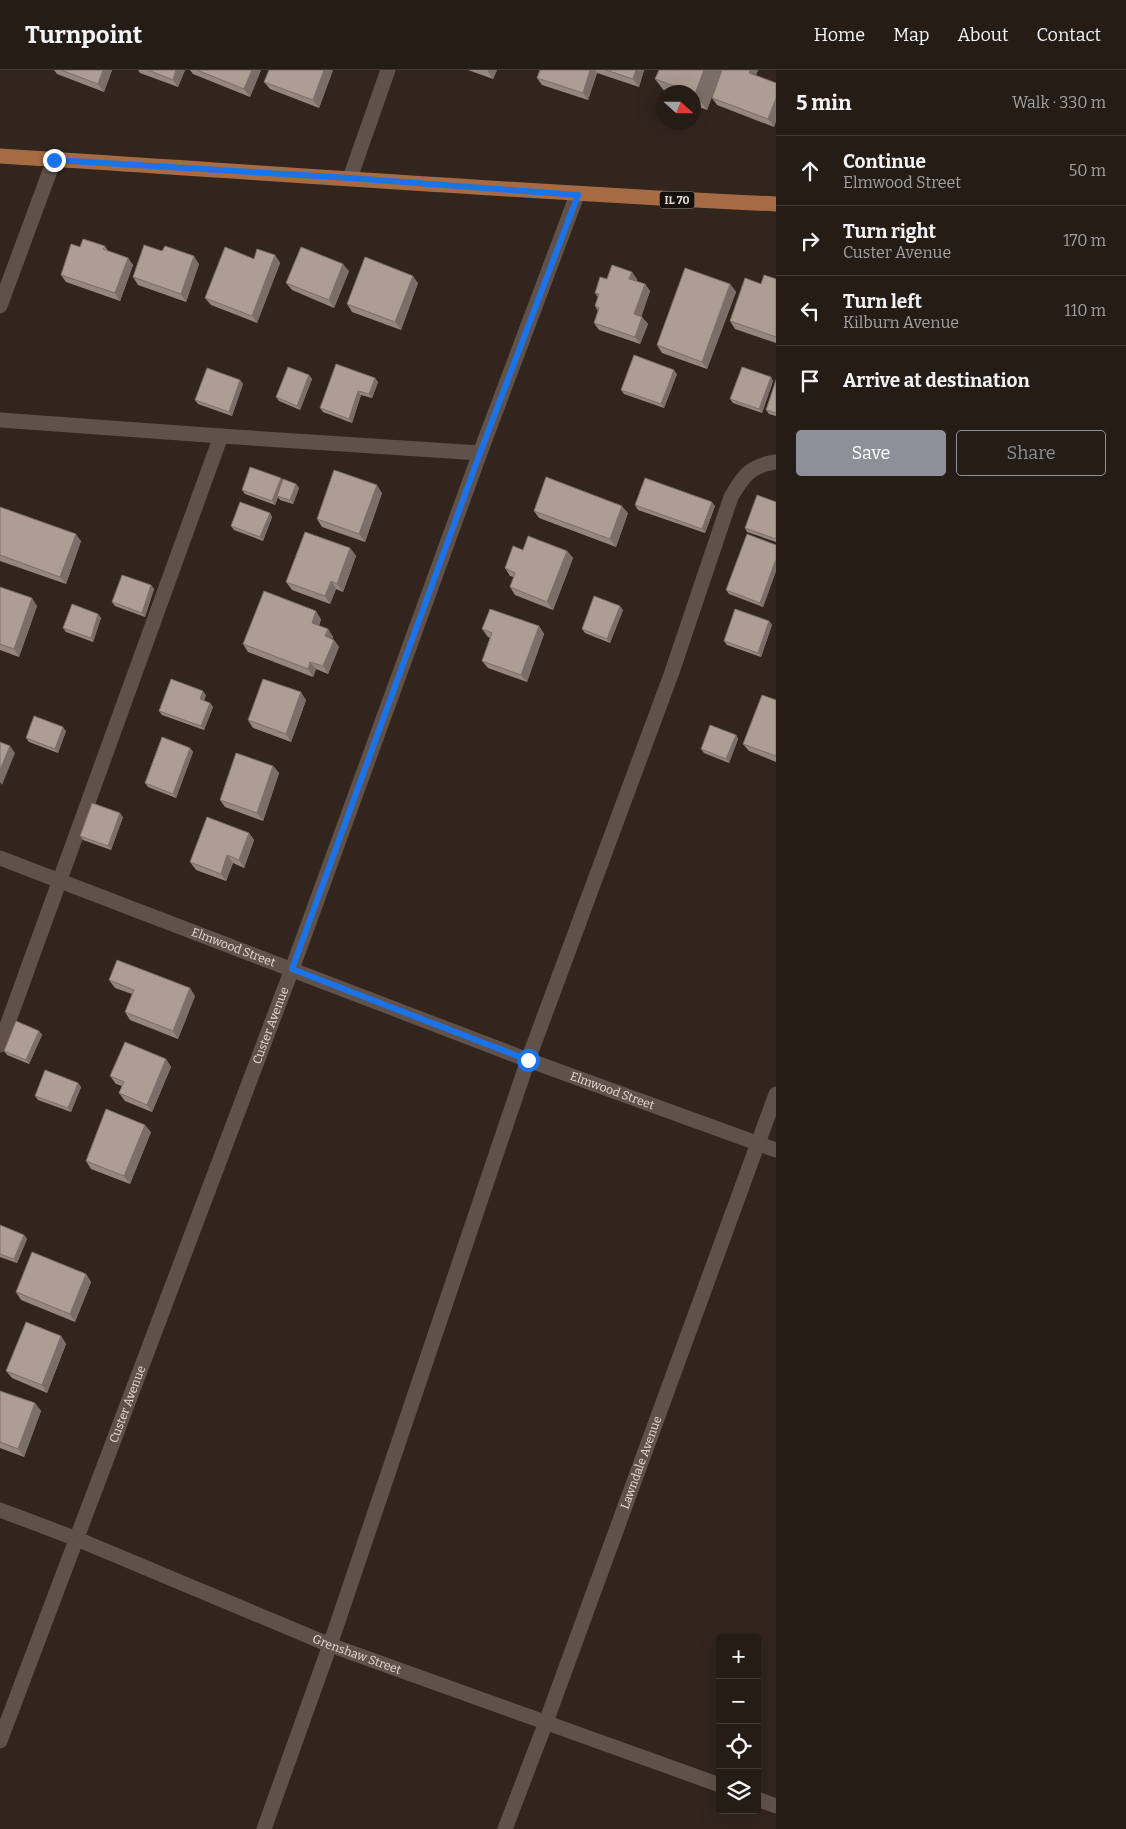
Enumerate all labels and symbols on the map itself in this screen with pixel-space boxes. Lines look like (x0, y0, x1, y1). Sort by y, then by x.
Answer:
north arrow (656, 85, 701, 130)
route end (43, 149, 66, 172)
road number: IL 70 (660, 192, 694, 208)
street label: Elmwood Street (190, 925, 278, 970)
street label: Custer Avenue (250, 985, 292, 1066)
route start (517, 1049, 540, 1072)
street label: Elmwood Street (568, 1069, 657, 1113)
street label: Custer Avenue (106, 1364, 148, 1445)
street label: Lawndale Avenue (618, 1414, 665, 1511)
street label: Grenshaw Street (310, 1631, 404, 1677)

